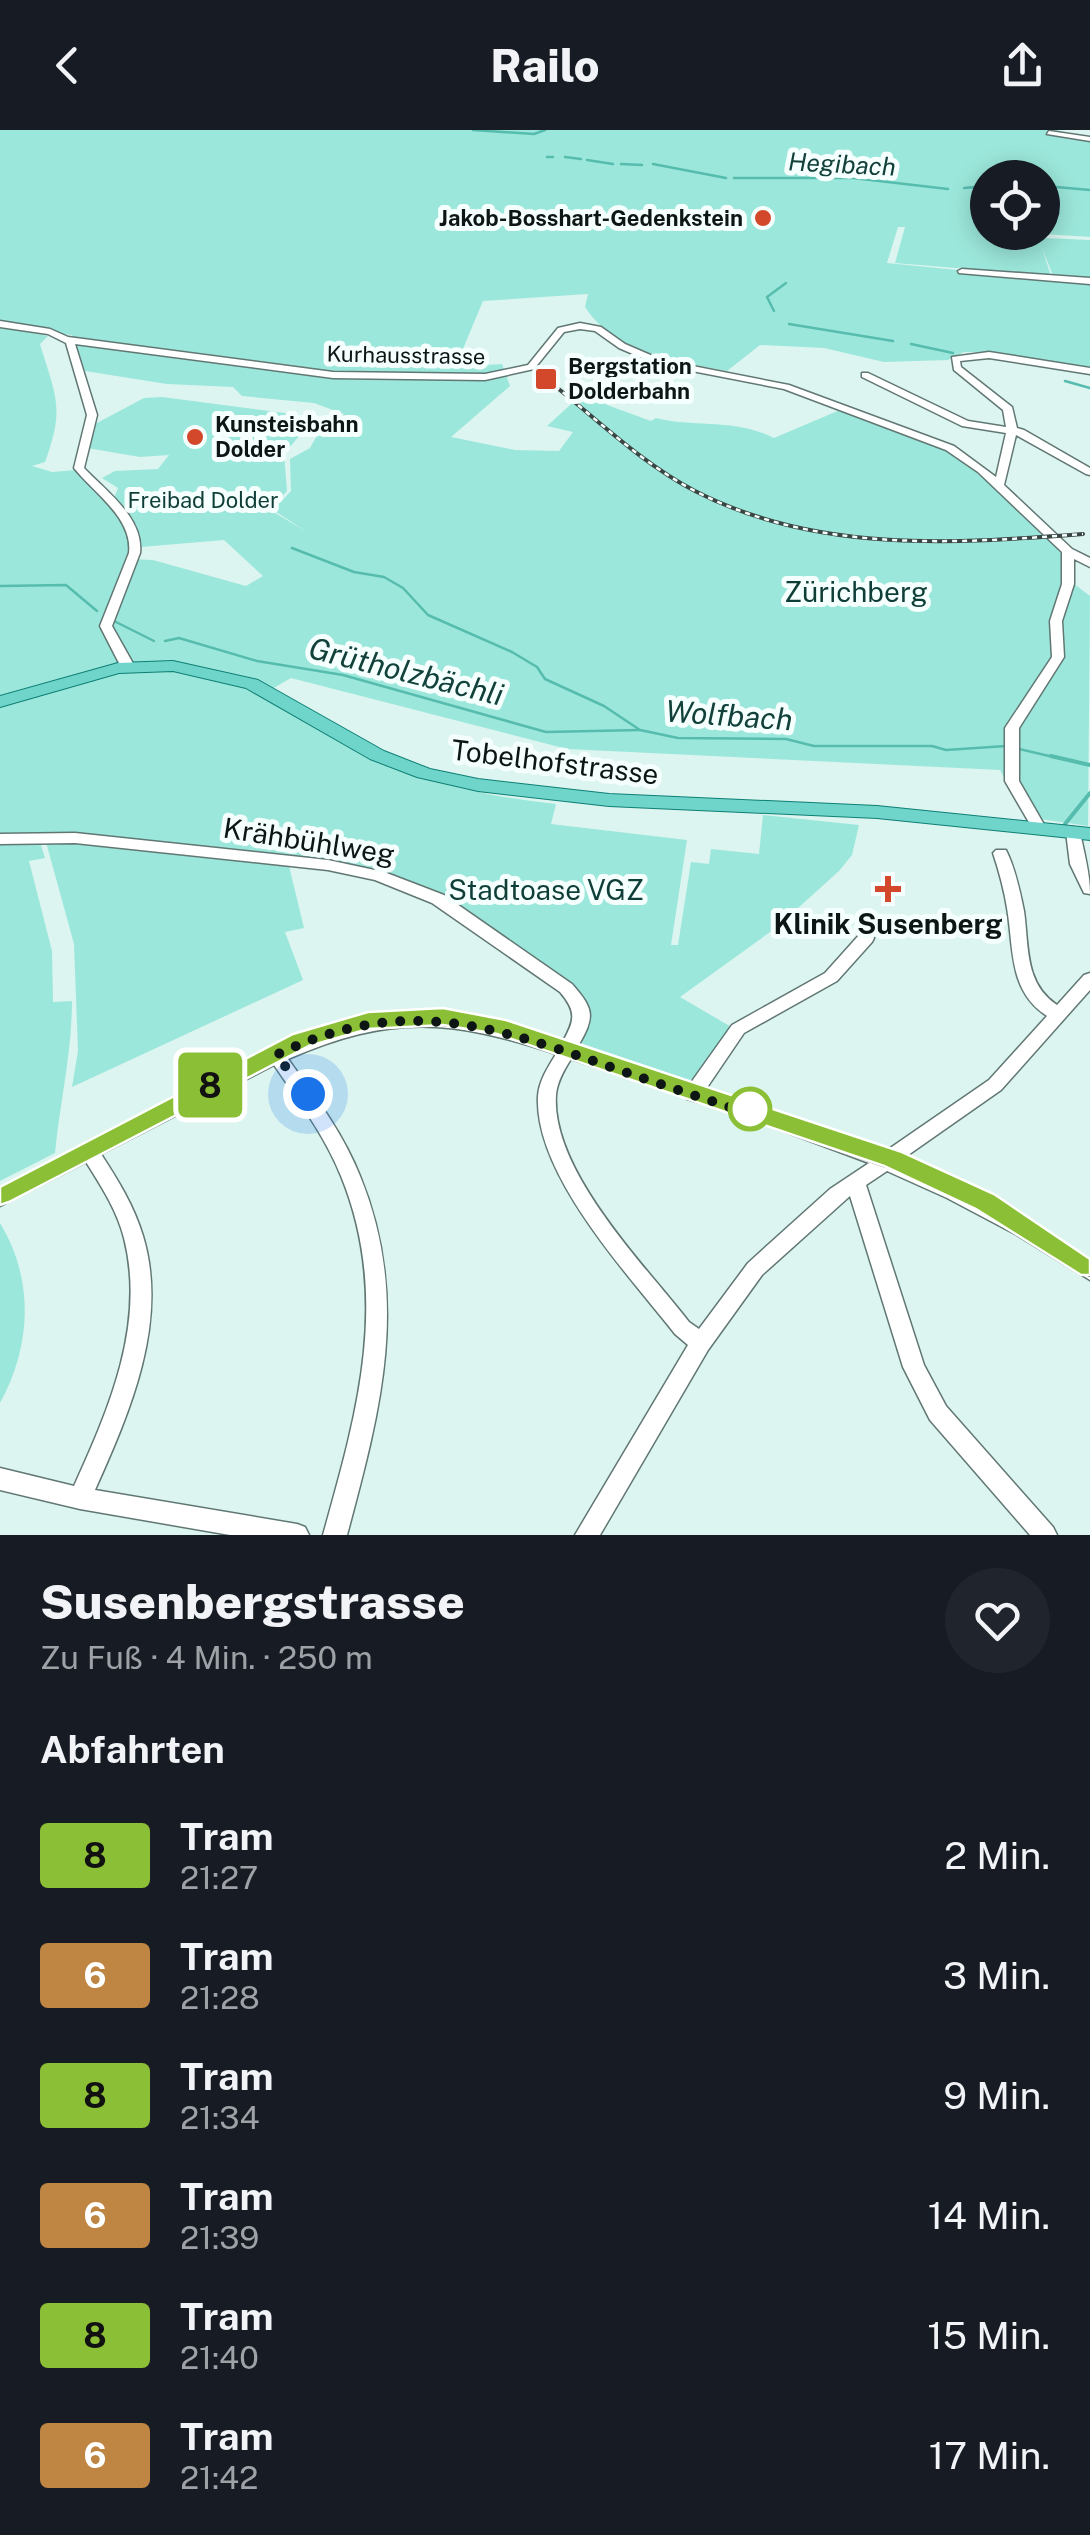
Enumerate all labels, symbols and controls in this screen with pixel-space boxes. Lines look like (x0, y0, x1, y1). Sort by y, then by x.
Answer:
icon: back (40, 38, 95, 93)
icon: share (995, 38, 1050, 93)
text: Railo (490, 39, 600, 92)
water label: Hegibach (787, 146, 897, 182)
map controls (970, 160, 1060, 250)
button: locate (970, 160, 1060, 250)
place label: Jakob-Bosshart-Gedenkstein (439, 205, 743, 231)
marker: Jakob-Bosshart-Gedenkstein (752, 207, 774, 229)
street label: Kurhausstrasse (326, 341, 486, 369)
place label: Bergstation Dolderbahn (568, 353, 692, 404)
marker: Bergstation Dolderbahn (533, 366, 559, 392)
place label: Kunsteisbahn Dolder (215, 411, 358, 462)
marker: Kunsteisbahn Dolder (184, 426, 206, 448)
park label: Freibad Dolder (127, 487, 279, 513)
park label: Zürichberg (784, 575, 928, 608)
water label: Grütholzbächli (305, 629, 508, 713)
water label: Wolfbach (664, 693, 794, 737)
street label: Tobelhofstrasse (450, 732, 661, 791)
street label: Krähbühlweg (221, 811, 397, 870)
park label: Stadtoase VGZ (448, 873, 644, 906)
marker: Klinik Susenberg (875, 876, 901, 902)
place label: Klinik Susenberg (773, 907, 1003, 940)
line badge: 8 (178, 1052, 242, 1118)
text: 8 (198, 1065, 222, 1106)
your location (283, 1069, 333, 1119)
unlabelled marker (729, 1088, 771, 1130)
button: heart (945, 1568, 1050, 1673)
text: Susenbergstrasse (40, 1573, 465, 1630)
text: Zu Fuß · 4 Min. · 250 m (40, 1639, 373, 1676)
text: Abfahrten (40, 1727, 225, 1772)
text: Tram (180, 1814, 274, 1859)
text: 2 Min. (944, 1833, 1050, 1878)
text: 8 (83, 1835, 107, 1876)
text: 21:27 (180, 1859, 258, 1896)
text: Tram (180, 1934, 274, 1979)
text: 3 Min. (943, 1953, 1050, 1998)
text: 6 (83, 1955, 107, 1996)
text: 21:28 (180, 1979, 260, 2016)
text: Tram (180, 2054, 274, 2099)
text: 9 Min. (943, 2073, 1050, 2118)
text: 8 (83, 2075, 107, 2116)
text: 21:34 (180, 2099, 260, 2136)
text: Tram (180, 2174, 274, 2219)
text: 14 Min. (928, 2193, 1050, 2238)
text: 6 (83, 2195, 107, 2236)
text: 21:39 (180, 2219, 259, 2256)
text: Tram (180, 2294, 274, 2339)
text: 15 Min. (927, 2313, 1050, 2358)
text: 8 (83, 2315, 107, 2356)
text: 21:40 (180, 2339, 259, 2376)
text: Tram (180, 2414, 274, 2459)
text: 17 Min. (929, 2433, 1050, 2478)
text: 6 (83, 2435, 107, 2476)
text: 21:42 (180, 2459, 258, 2496)

